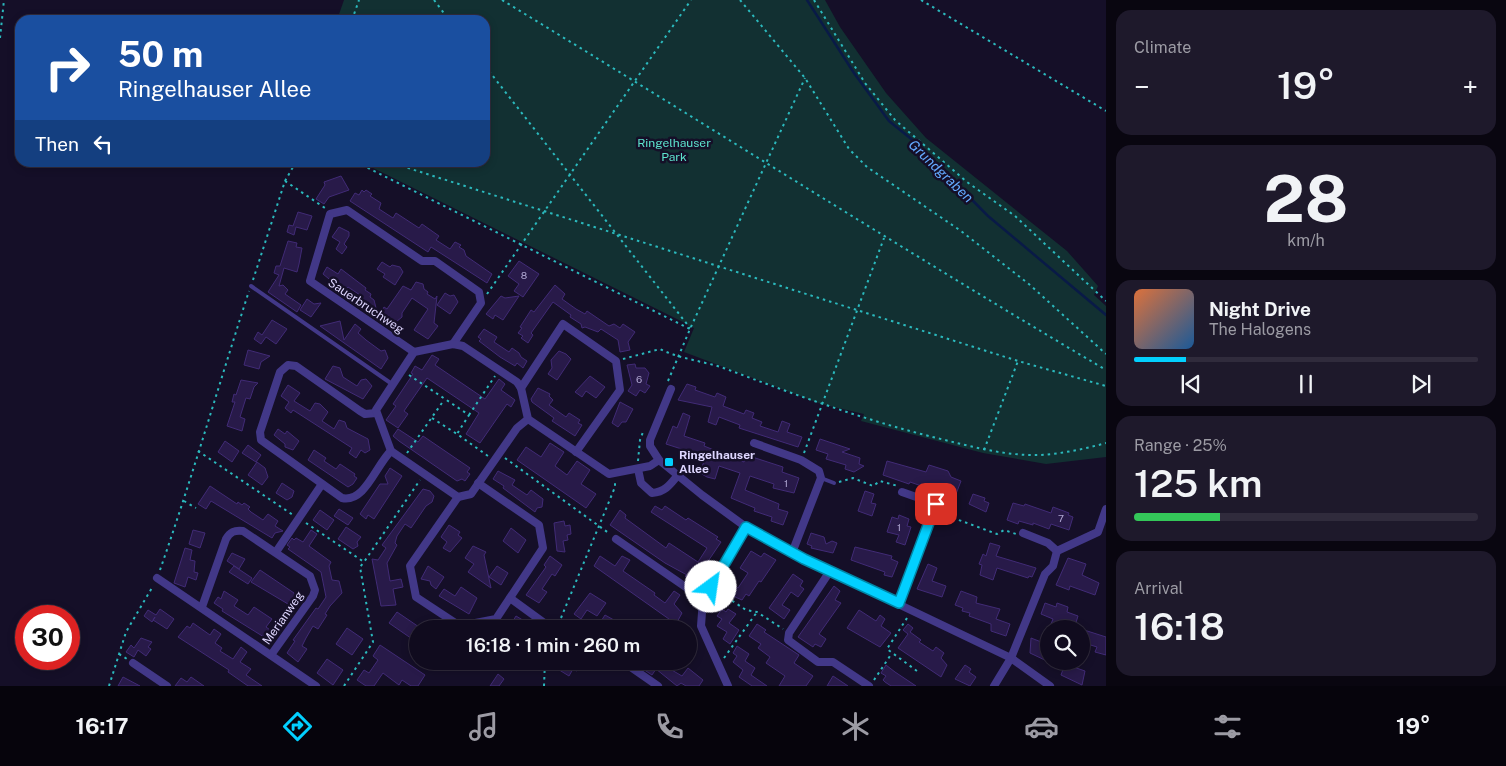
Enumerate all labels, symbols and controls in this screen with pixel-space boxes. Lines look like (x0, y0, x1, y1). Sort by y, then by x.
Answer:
text: 50 m (118, 34, 203, 75)
icon: right (35, 35, 100, 100)
text: Climate (1134, 38, 1191, 57)
text: 19° (1277, 63, 1335, 108)
text: − (1134, 70, 1150, 103)
text: + (1462, 70, 1478, 103)
text: Ringelhauser Allee (118, 76, 312, 102)
icon: left (89, 130, 117, 158)
text: Then (35, 133, 79, 155)
park label: Ringelhauser Park (637, 136, 711, 164)
water label: Grundgraben (905, 136, 977, 206)
text: 28 (1264, 160, 1348, 237)
text: km/h (1287, 231, 1325, 250)
house number: 8 (521, 269, 527, 281)
street label: Sauerbruchweg (325, 275, 407, 337)
text: Night Drive (1209, 298, 1311, 320)
text: The Halogens (1209, 320, 1311, 339)
icon: previous (1177, 370, 1205, 398)
icon: pause (1292, 370, 1320, 398)
icon: next (1407, 370, 1435, 398)
house number: 6 (636, 373, 642, 385)
text: Range · 25% (1134, 436, 1227, 455)
place label: Ringelhauser Allee (679, 448, 755, 476)
marker: Ringelhauser Allee (663, 456, 675, 468)
text: 125 km (1134, 461, 1263, 506)
house number: 1 (784, 477, 788, 489)
pin (915, 483, 957, 525)
icon: arrive (922, 490, 950, 518)
house number: 7 (1058, 512, 1064, 524)
house number: 1 (897, 521, 901, 533)
position arrow (684, 560, 736, 612)
text: Arrival (1134, 579, 1183, 598)
street label: Merianweg (260, 589, 306, 647)
text: 16:18 (1134, 604, 1225, 649)
speed limit sign: 30 (15, 605, 80, 670)
map controls (1040, 620, 1090, 670)
button: search (1040, 620, 1090, 670)
text: 16:18 · 1 min · 260 m (466, 634, 640, 656)
icon: directions (280, 709, 315, 744)
icon: music (466, 709, 501, 744)
icon: phone (652, 709, 687, 744)
icon: climate (838, 709, 873, 744)
icon: car (1024, 709, 1059, 744)
icon: filters (1210, 709, 1245, 744)
text: 16:17 (76, 713, 129, 739)
text: 19° (1396, 713, 1430, 739)

